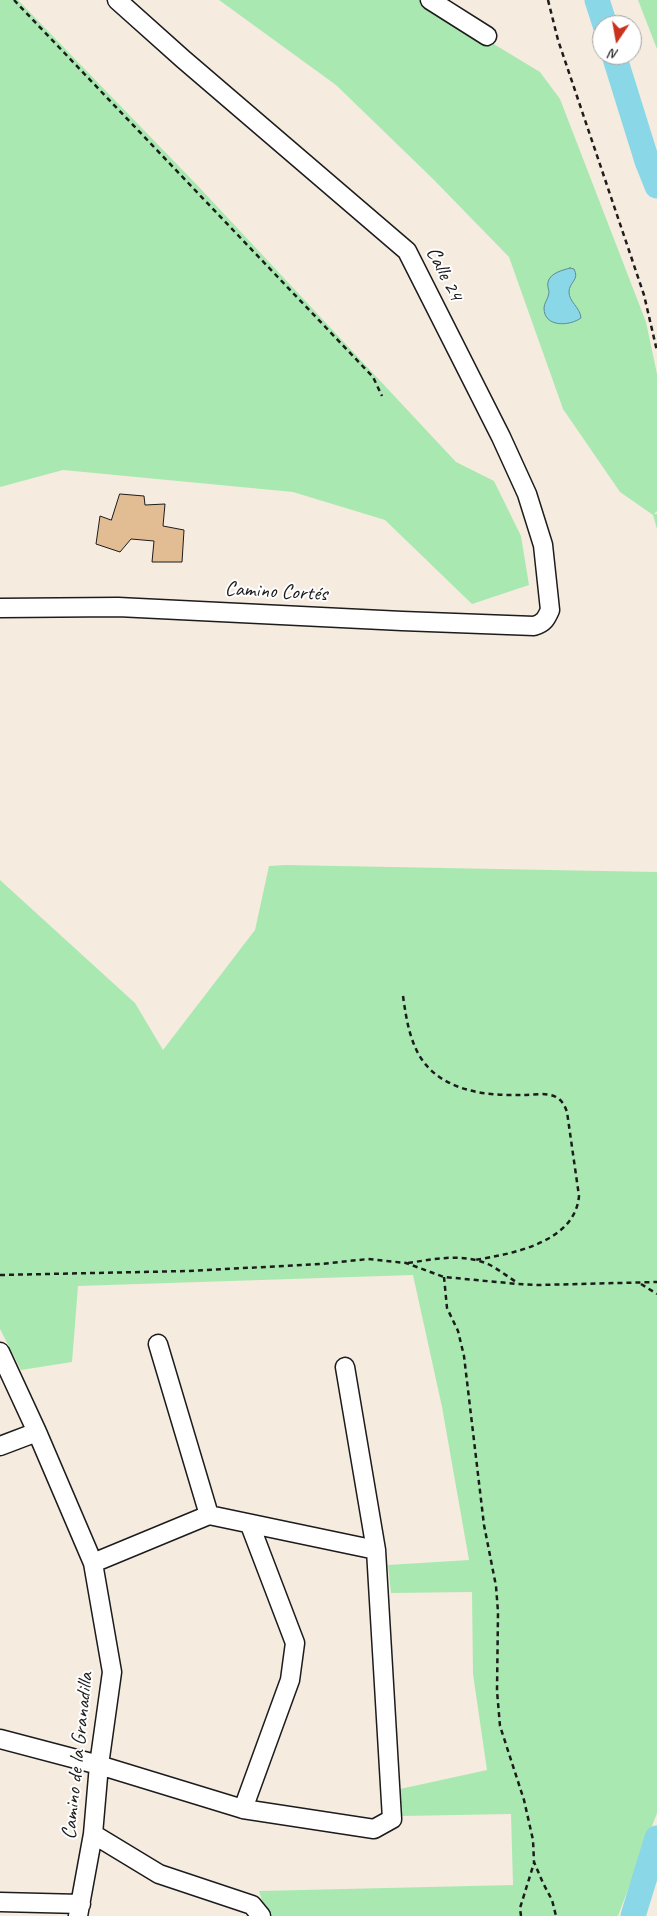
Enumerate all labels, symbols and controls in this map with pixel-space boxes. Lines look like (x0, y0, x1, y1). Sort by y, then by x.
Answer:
north arrow (592, 15, 642, 65)
text: N (608, 45, 620, 63)
street label: Calle 24 (420, 243, 468, 305)
street label: Camino Cortés (224, 577, 328, 607)
street label: Camino de la Granadilla (57, 1671, 99, 1841)

